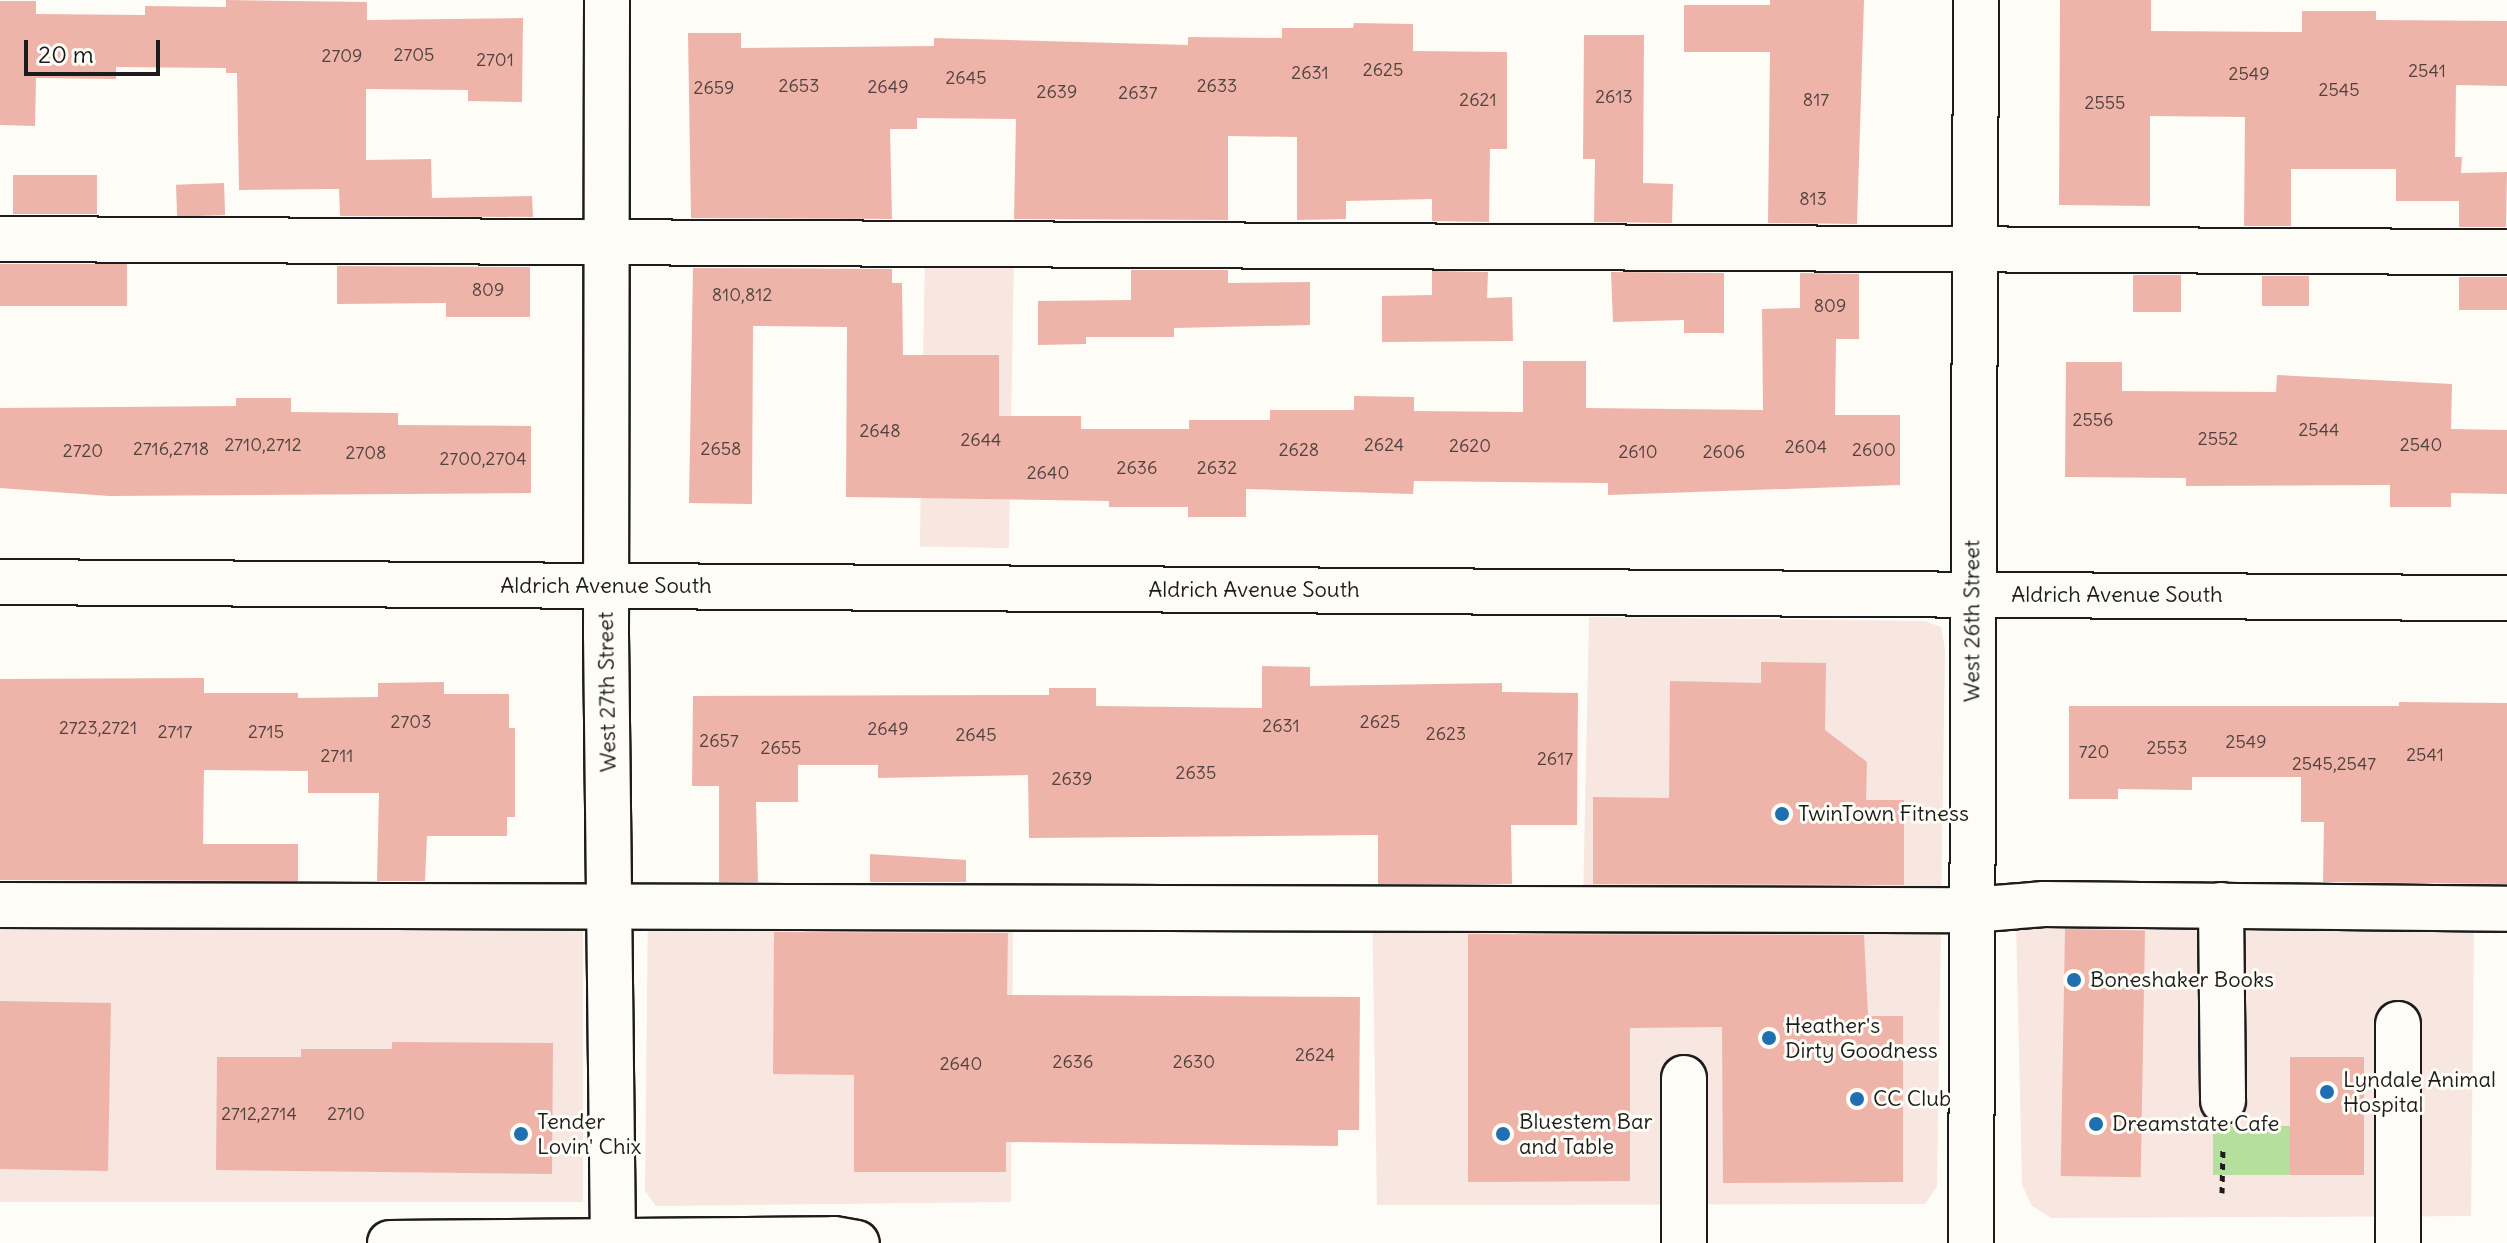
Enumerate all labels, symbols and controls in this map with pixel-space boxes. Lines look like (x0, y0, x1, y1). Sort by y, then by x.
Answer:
scale bar (28, 24, 164, 74)
text: 20 m (38, 39, 94, 69)
house number: 2705 (394, 44, 434, 66)
house number: 2709 (322, 45, 362, 67)
house number: 2701 (476, 49, 514, 71)
house number: 2625 (1363, 59, 1403, 81)
house number: 2541 (2408, 60, 2446, 82)
house number: 2631 (1291, 62, 1329, 84)
house number: 2549 (2229, 63, 2269, 85)
house number: 2645 (945, 67, 987, 89)
house number: 2653 (779, 75, 819, 97)
house number: 2633 (1197, 75, 1237, 97)
house number: 2649 (867, 76, 909, 98)
house number: 2659 (694, 77, 734, 99)
house number: 2545 (2319, 79, 2359, 101)
house number: 2639 (1037, 81, 1077, 103)
house number: 2637 (1118, 82, 1158, 104)
house number: 2613 (1595, 86, 1633, 108)
house number: 2621 (1459, 89, 1497, 111)
house number: 817 (1803, 89, 1829, 111)
house number: 2555 (2085, 92, 2125, 114)
house number: 813 (1799, 188, 1827, 210)
house number: 809 (472, 279, 504, 301)
house number: 810,812 (712, 284, 772, 306)
house number: 809 (1814, 295, 1846, 317)
house number: 2556 (2073, 409, 2113, 431)
house number: 2544 (2298, 419, 2340, 441)
house number: 2648 (859, 420, 901, 442)
house number: 2552 (2198, 428, 2238, 450)
house number: 2644 (960, 429, 1002, 451)
house number: 2710,2712 (224, 434, 302, 456)
house number: 2624 (1364, 434, 1404, 456)
house number: 2540 (2400, 434, 2442, 456)
house number: 2620 (1449, 435, 1491, 457)
house number: 2604 (1785, 436, 1827, 458)
house number: 2716,2718 (133, 438, 209, 460)
house number: 2658 (701, 438, 741, 460)
house number: 2628 (1279, 439, 1319, 461)
house number: 2600 (1852, 439, 1896, 461)
house number: 2720 (63, 440, 103, 462)
house number: 2610 (1618, 441, 1658, 463)
house number: 2606 (1703, 441, 1745, 463)
house number: 2708 (346, 442, 386, 464)
house number: 2700,2704 (439, 448, 527, 470)
house number: 2636 (1117, 457, 1157, 479)
house number: 2632 (1197, 457, 1237, 479)
house number: 2640 (1027, 462, 1069, 484)
street label: West 26th Street (1959, 540, 1985, 702)
street label: Aldrich Avenue South (500, 573, 712, 599)
street label: Aldrich Avenue South (1148, 577, 1360, 603)
street label: Aldrich Avenue South (2011, 582, 2223, 608)
street label: West 27th Street (592, 611, 622, 773)
house number: 2703 (391, 711, 431, 733)
house number: 2625 (1360, 711, 1400, 733)
house number: 2631 (1262, 715, 1300, 737)
house number: 2723,2721 (59, 717, 137, 739)
house number: 2649 (867, 718, 909, 740)
house number: 2717 (158, 721, 192, 743)
house number: 2715 (248, 721, 284, 743)
house number: 2623 (1426, 723, 1466, 745)
house number: 2645 (955, 724, 997, 746)
house number: 2657 (699, 730, 739, 752)
house number: 2549 (2226, 731, 2266, 753)
house number: 2655 (761, 737, 801, 759)
house number: 2553 (2147, 737, 2187, 759)
house number: 720 (2079, 741, 2109, 763)
house number: 2541 (2406, 744, 2444, 766)
house number: 2711 (321, 745, 353, 767)
house number: 2617 (1537, 748, 1573, 770)
house number: 2545,2547 (2292, 753, 2376, 775)
house number: 2635 (1176, 762, 1216, 784)
house number: 2639 (1052, 768, 1092, 790)
place label: TwinTown Fitness (1798, 801, 1969, 827)
marker: TwinTown Fitness (1773, 805, 1791, 823)
place label: Boneshaker Books (2090, 967, 2274, 993)
marker: Boneshaker Books (2065, 971, 2083, 989)
place label: Heather's Dirty Goodness (1785, 1012, 1938, 1064)
marker: Heather's Dirty Goodness (1760, 1029, 1778, 1047)
house number: 2624 (1295, 1044, 1335, 1066)
house number: 2636 (1053, 1051, 1093, 1073)
house number: 2630 (1173, 1051, 1215, 1073)
house number: 2640 (940, 1053, 982, 1075)
place label: Lyndale Animal Hospital (2343, 1066, 2496, 1118)
marker: Lyndale Animal Hospital (2318, 1083, 2336, 1101)
place label: CC Club (1873, 1086, 1951, 1112)
marker: CC Club (1848, 1090, 1866, 1108)
house number: 2712,2714 (221, 1103, 297, 1125)
house number: 2710 (327, 1103, 365, 1125)
place label: Tender Lovin' Chix (537, 1108, 641, 1160)
place label: Bluestem Bar and Table (1519, 1108, 1652, 1160)
place label: Dreamstate Cafe (2112, 1111, 2279, 1137)
marker: Dreamstate Cafe (2087, 1115, 2105, 1133)
marker: Tender Lovin' Chix (512, 1125, 530, 1143)
marker: Bluestem Bar and Table (1494, 1125, 1512, 1143)

